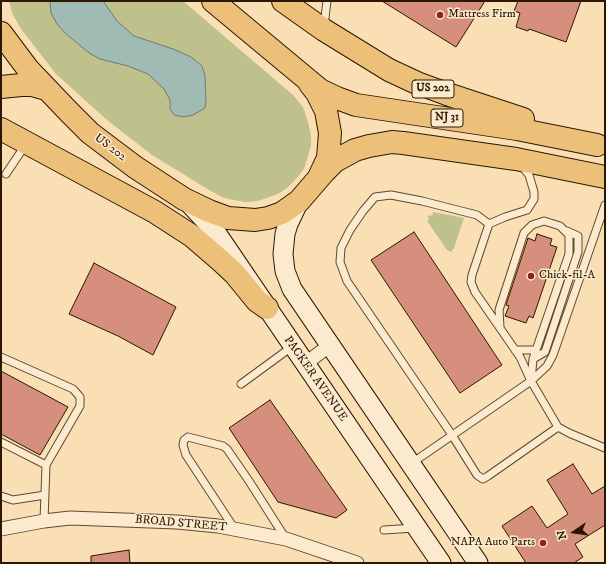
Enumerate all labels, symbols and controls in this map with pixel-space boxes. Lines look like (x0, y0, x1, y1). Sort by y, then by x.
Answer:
place label: Mattress Firm (448, 8, 516, 22)
marker: Mattress Firm (435, 10, 445, 20)
road number: US 202 (412, 80, 454, 98)
road number: NJ 31 (431, 109, 463, 127)
street label: US 202 (91, 131, 129, 165)
place label: Chick-fil-A (539, 269, 595, 283)
marker: Chick-fil-A (526, 271, 536, 281)
street label: PACKER AVENUE (280, 334, 350, 424)
north arrow (554, 512, 594, 552)
street label: BROAD STREET (134, 513, 228, 535)
text: N (554, 529, 570, 541)
place label: NAPA Auto Parts (451, 536, 535, 550)
marker: NAPA Auto Parts (538, 538, 548, 548)

